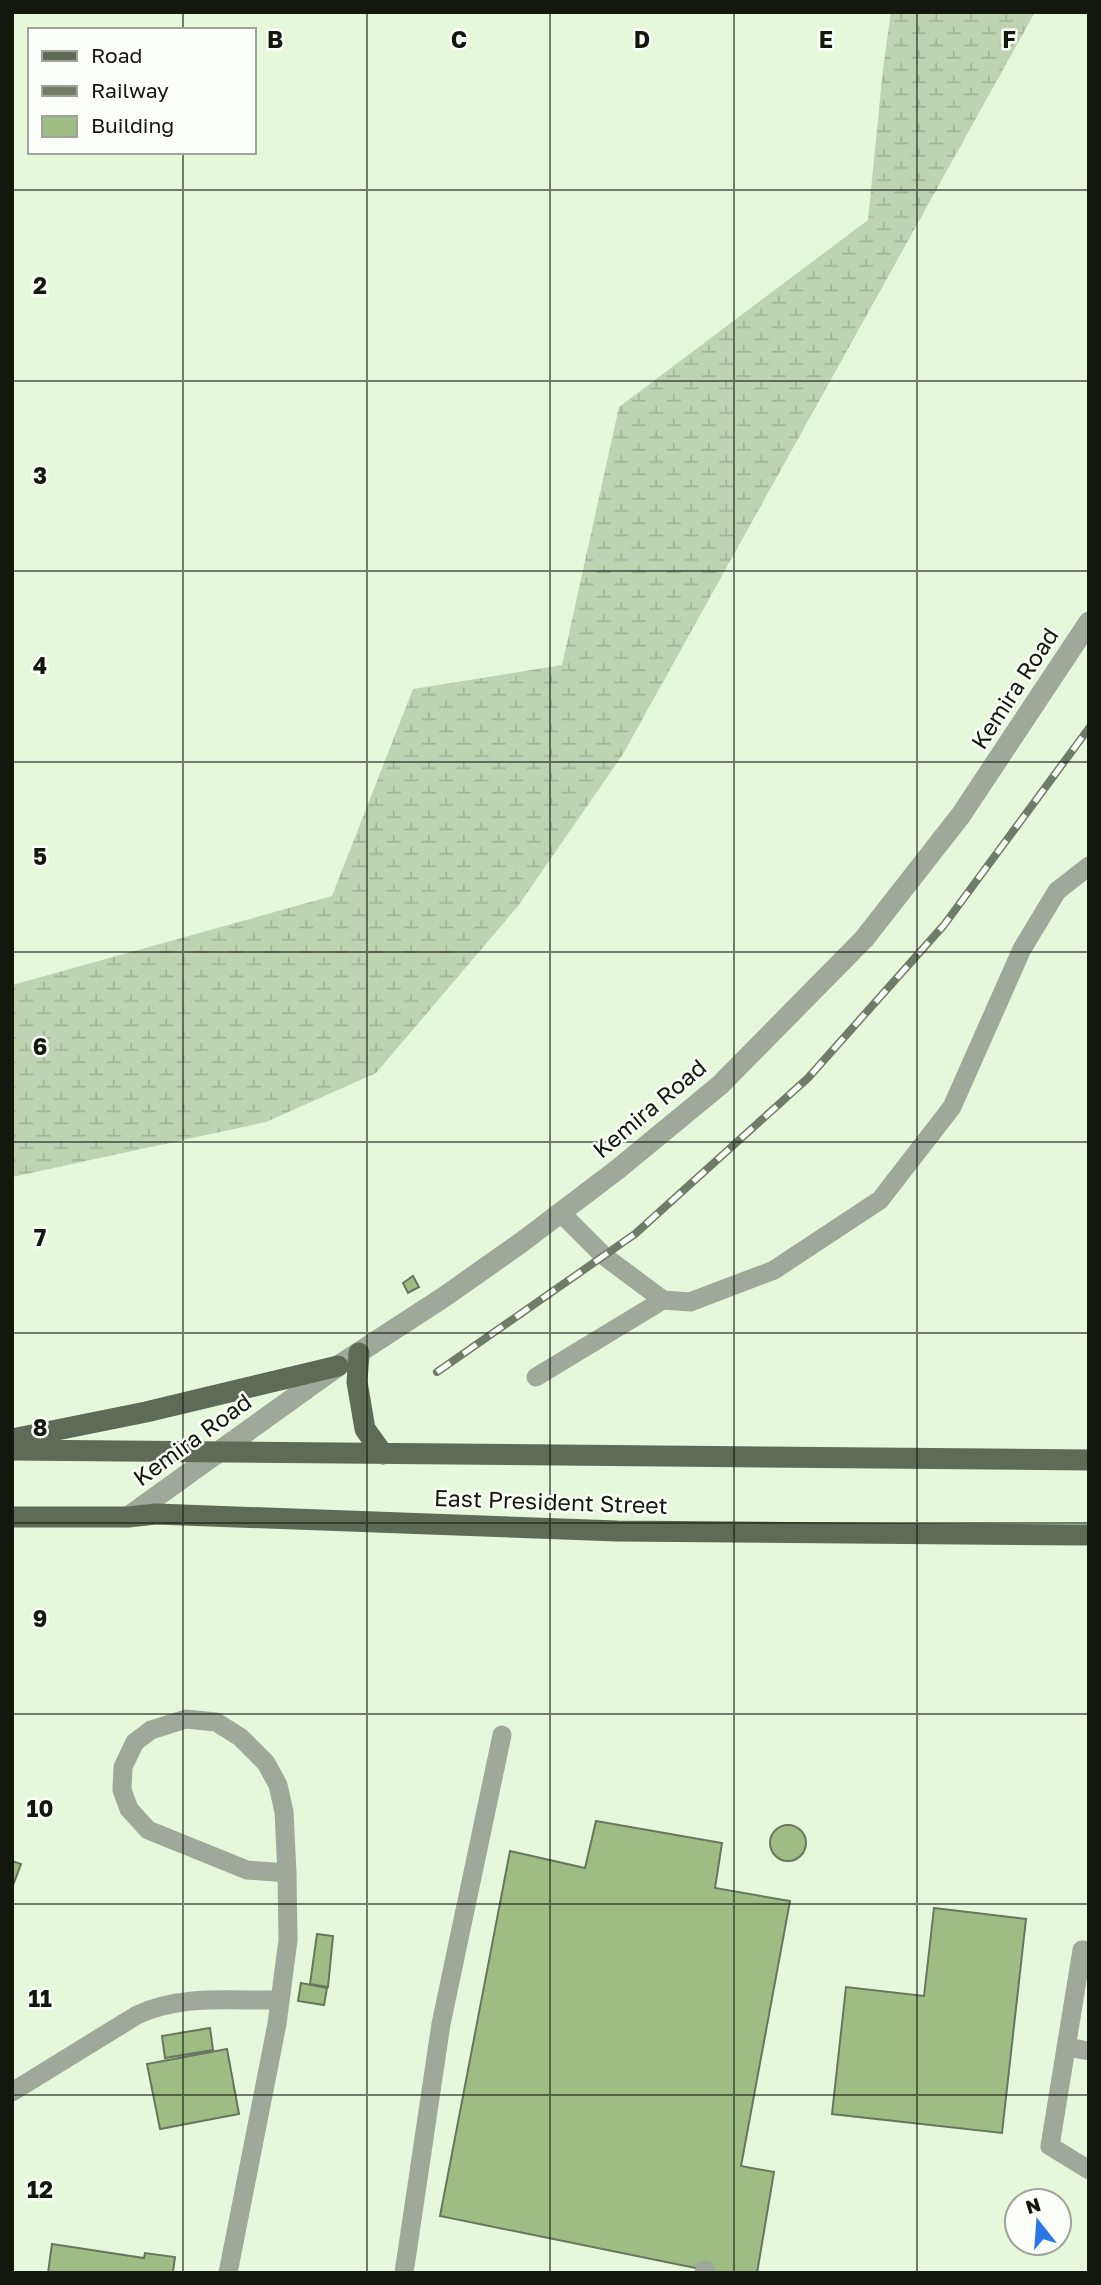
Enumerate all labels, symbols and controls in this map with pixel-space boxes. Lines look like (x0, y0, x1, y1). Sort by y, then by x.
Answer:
text: B (267, 25, 283, 53)
text: C (451, 25, 467, 53)
text: D (634, 25, 650, 53)
text: E (819, 25, 833, 53)
text: F (1002, 25, 1016, 53)
legend (28, 28, 256, 154)
text: Road (91, 42, 142, 68)
text: Railway (91, 77, 169, 103)
text: Building (91, 112, 174, 138)
text: 2 (33, 271, 47, 299)
text: 3 (33, 461, 47, 489)
street label: Kemira Road (964, 622, 1064, 754)
text: 4 (33, 651, 47, 679)
text: 5 (33, 842, 47, 870)
text: 6 (33, 1032, 47, 1060)
street label: Kemira Road (587, 1053, 711, 1163)
text: 7 (34, 1223, 46, 1251)
street label: Kemira Road (128, 1387, 256, 1491)
text: 8 (33, 1413, 47, 1441)
street label: East President Street (434, 1483, 668, 1519)
text: 9 (33, 1604, 47, 1632)
text: 10 (27, 1794, 53, 1822)
text: 11 (28, 1984, 52, 2012)
text: 12 (27, 2175, 53, 2203)
north arrow (1003, 2187, 1073, 2257)
text: N (1023, 2192, 1043, 2218)

